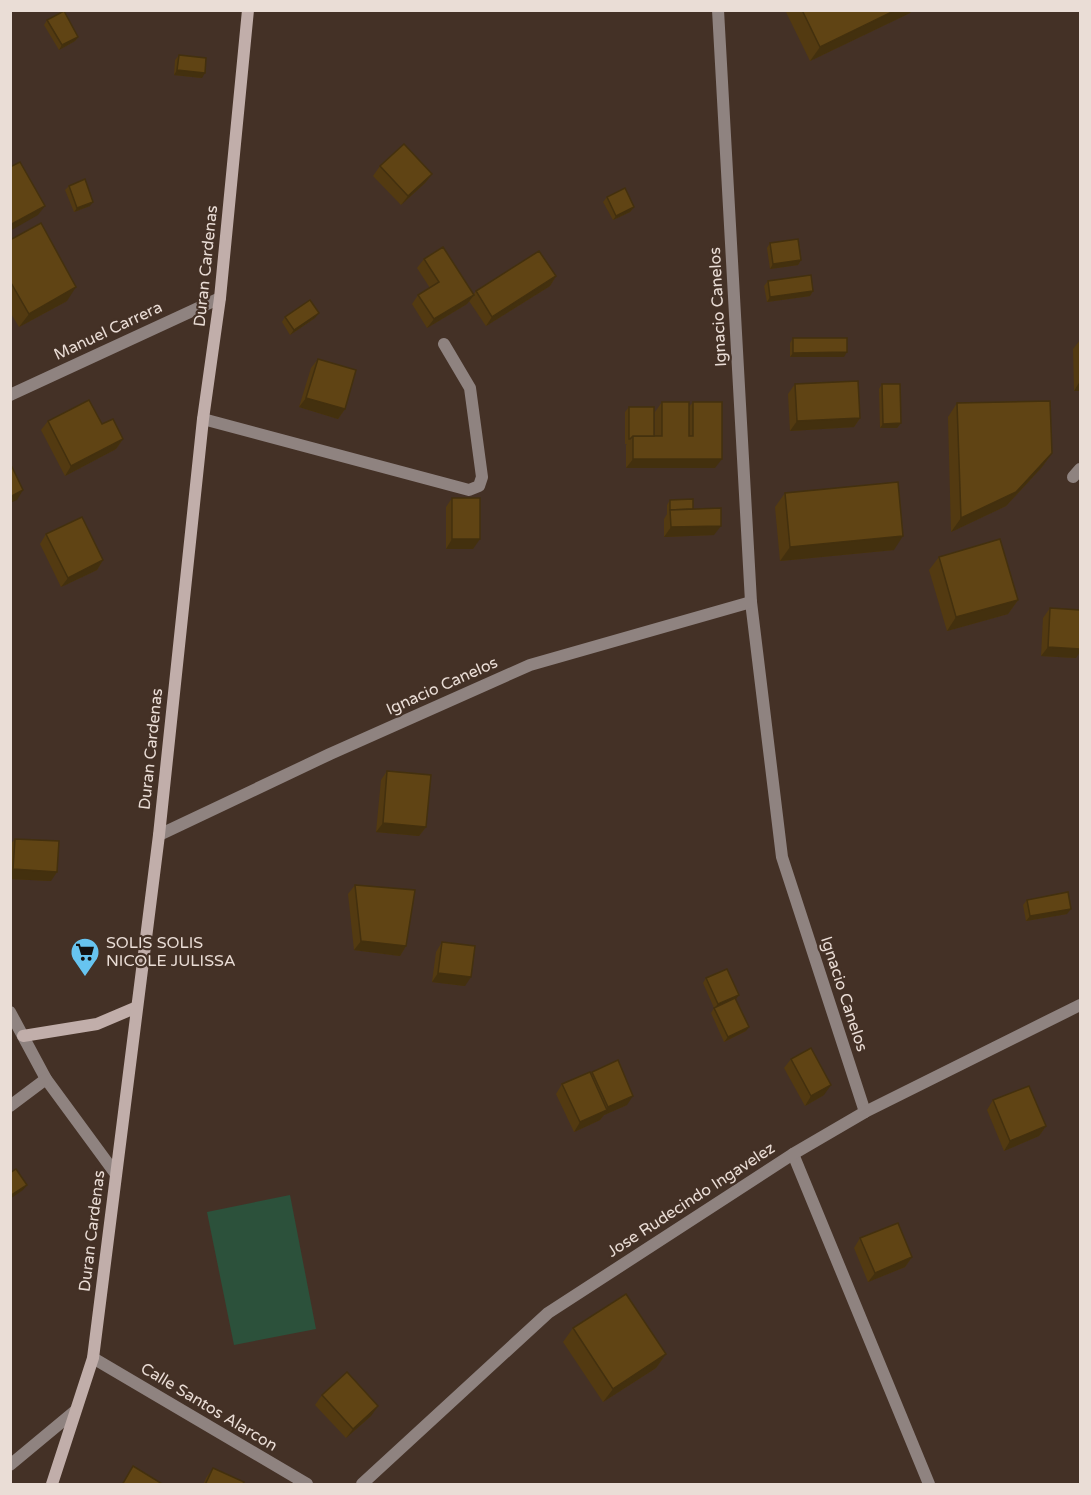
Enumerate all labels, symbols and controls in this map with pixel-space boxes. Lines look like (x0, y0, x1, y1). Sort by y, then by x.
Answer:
street label: Duran Cardenas (190, 204, 222, 328)
street label: Ignacio Canelos (705, 247, 731, 367)
street label: Manuel Carrera (51, 297, 165, 365)
street label: Ignacio Canelos (383, 652, 501, 720)
street label: Duran Cardenas (135, 687, 167, 811)
place label: SOLIS SOLIS NICOLE JULISSA (106, 933, 236, 971)
street label: Ignacio Canelos (816, 934, 872, 1054)
supermarket icon: SOLIS SOLIS NICOLE JULISSA (69, 936, 101, 978)
street label: Jose Rudecindo Ingavelez (603, 1138, 779, 1262)
street label: Duran Cardenas (75, 1169, 109, 1293)
street label: Calle Santos Alarcon (137, 1358, 281, 1456)

